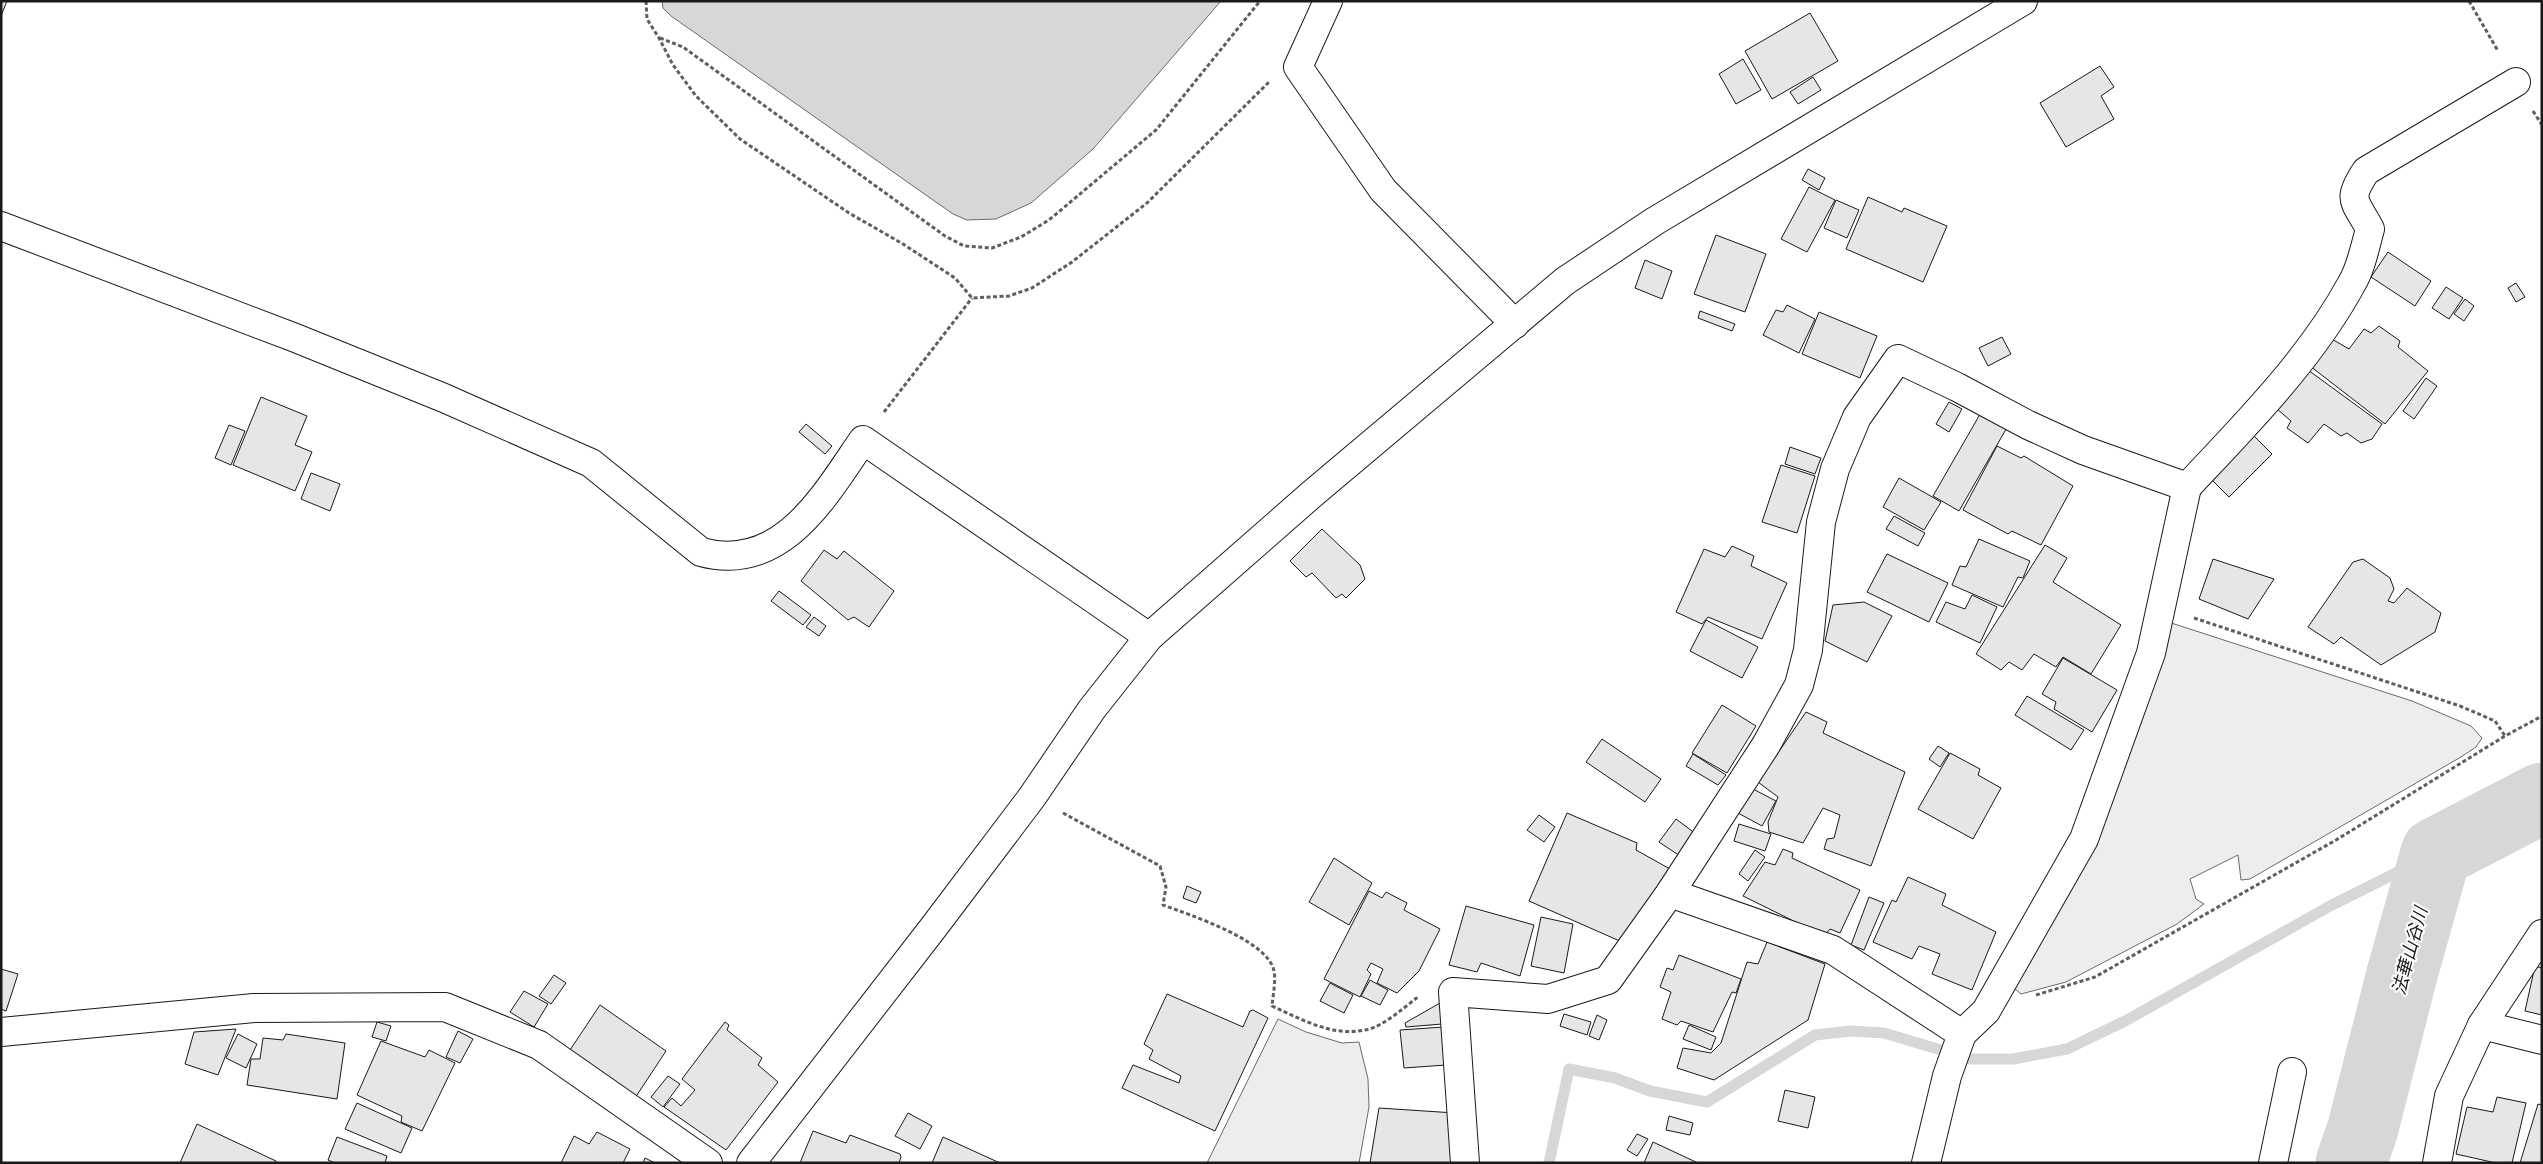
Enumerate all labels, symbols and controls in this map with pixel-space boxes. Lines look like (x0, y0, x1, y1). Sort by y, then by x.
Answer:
water label: 法華山谷川 (2388, 903, 2433, 997)

